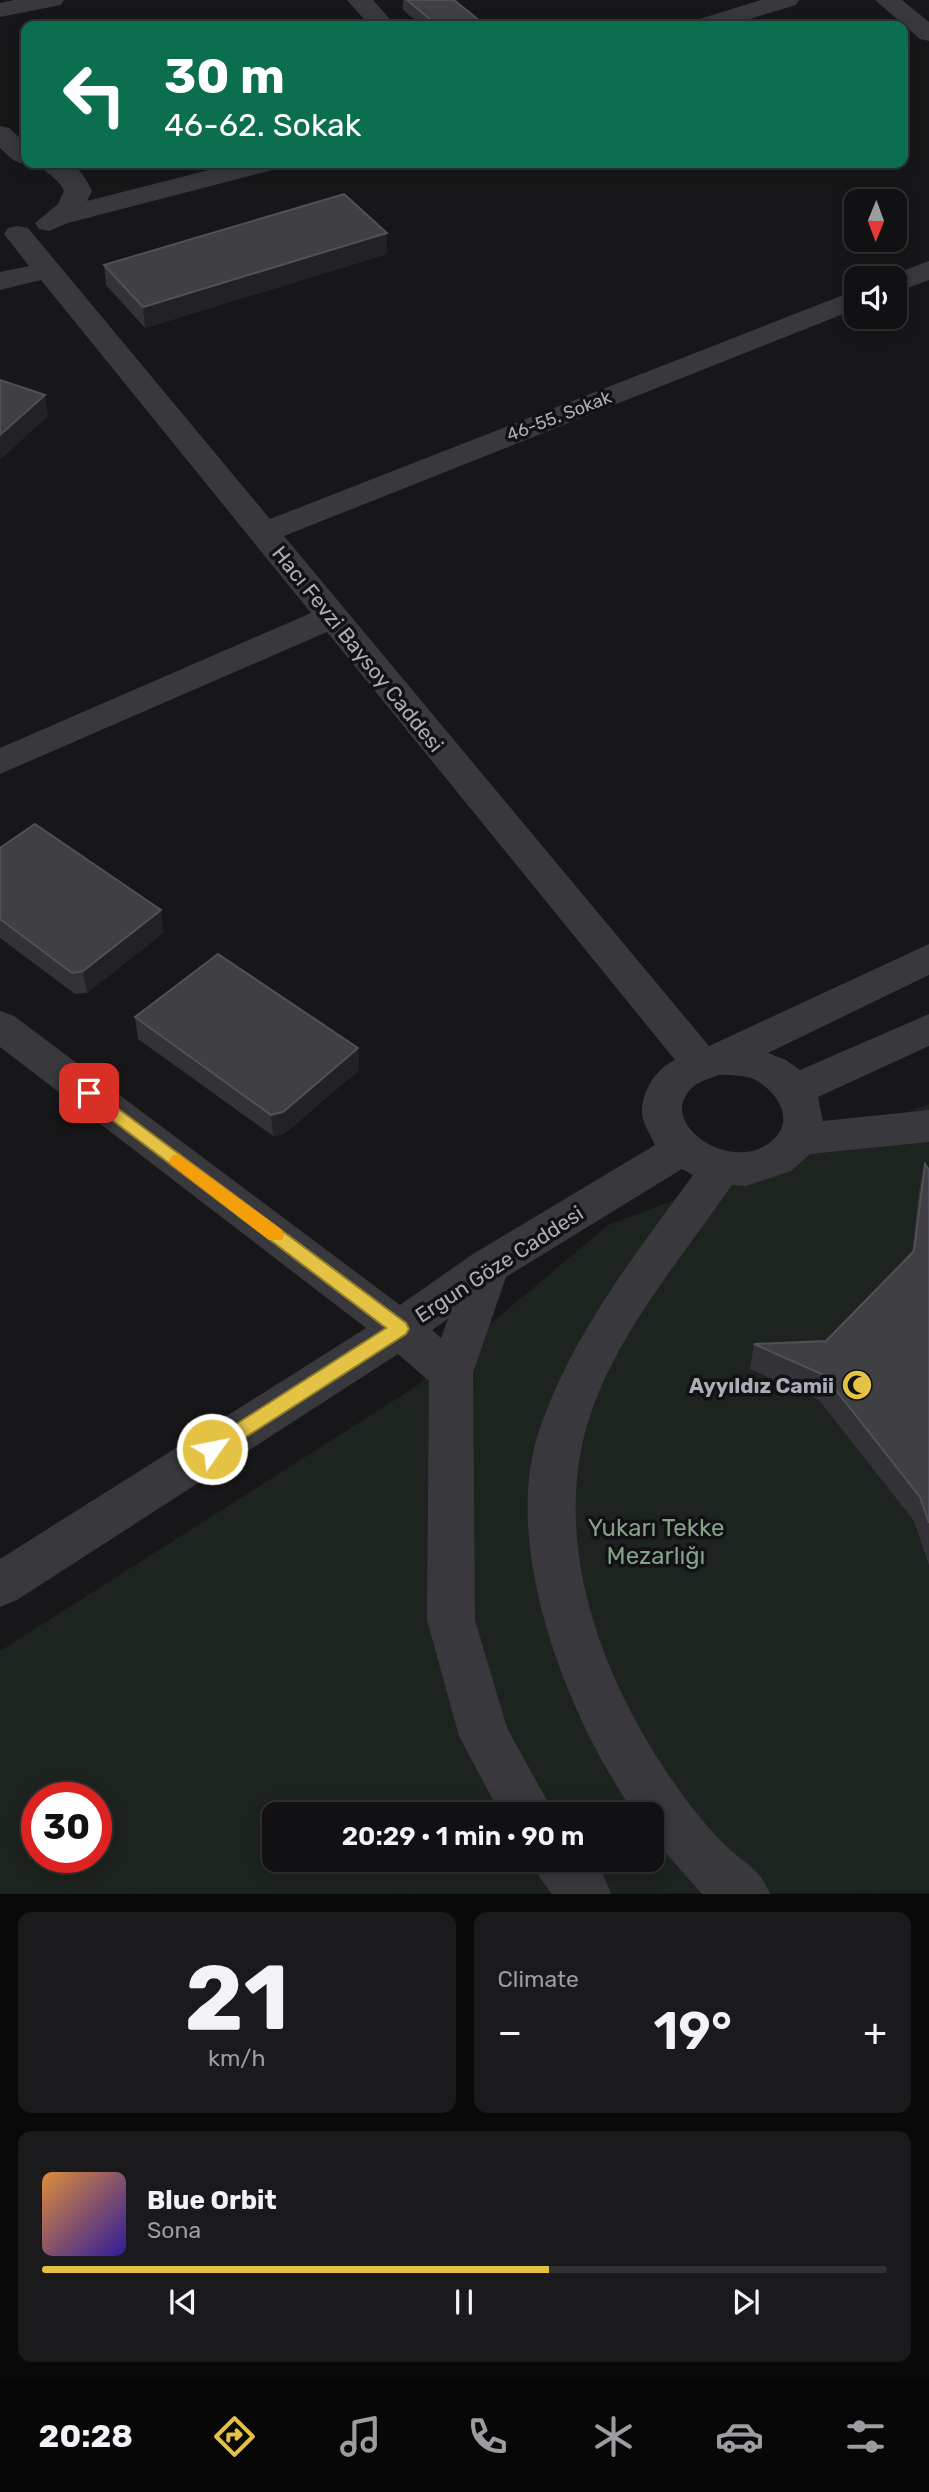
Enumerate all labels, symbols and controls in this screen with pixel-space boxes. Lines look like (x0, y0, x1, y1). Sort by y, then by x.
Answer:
text: 30 m (164, 47, 285, 105)
icon: left (49, 49, 140, 140)
text: 46-62. Sokak (164, 106, 361, 144)
north arrow (844, 189, 906, 252)
map controls (844, 189, 907, 329)
button: sound (844, 266, 907, 329)
street label: 46-55. Sokak (503, 386, 615, 446)
street label: Hacı Fevzi Baysoy Caddesi (267, 541, 449, 757)
pin (59, 1063, 119, 1123)
icon: arrive (70, 1074, 108, 1112)
street label: Ergun Göze Caddesi (410, 1200, 588, 1328)
mosque icon: Ayyıldız Camii (840, 1368, 874, 1402)
place label: Ayyıldız Camii (689, 1373, 834, 1398)
position arrow (175, 1412, 249, 1486)
park label: Yukarı Tekke Mezarlığı (588, 1514, 724, 1570)
speed limit sign: 30 (21, 1782, 112, 1873)
text: 20:29 · 1 min · 90 m (342, 1821, 584, 1852)
text: 21 (185, 1944, 289, 2052)
text: Climate (498, 1965, 579, 1993)
text: 19° (653, 2000, 732, 2062)
text: − (498, 2009, 522, 2055)
text: + (863, 2009, 887, 2055)
text: km/h (208, 2044, 265, 2072)
text: Blue Orbit (147, 2185, 277, 2216)
text: Sona (147, 2216, 201, 2244)
icon: previous (164, 2283, 202, 2321)
icon: pause (445, 2283, 483, 2321)
icon: next (727, 2283, 765, 2321)
icon: directions (210, 2412, 259, 2461)
icon: music (336, 2412, 385, 2461)
icon: phone (463, 2412, 512, 2461)
icon: climate (589, 2412, 638, 2461)
icon: car (715, 2412, 764, 2461)
icon: filters (841, 2412, 890, 2461)
text: 20:28 (39, 2417, 133, 2455)

